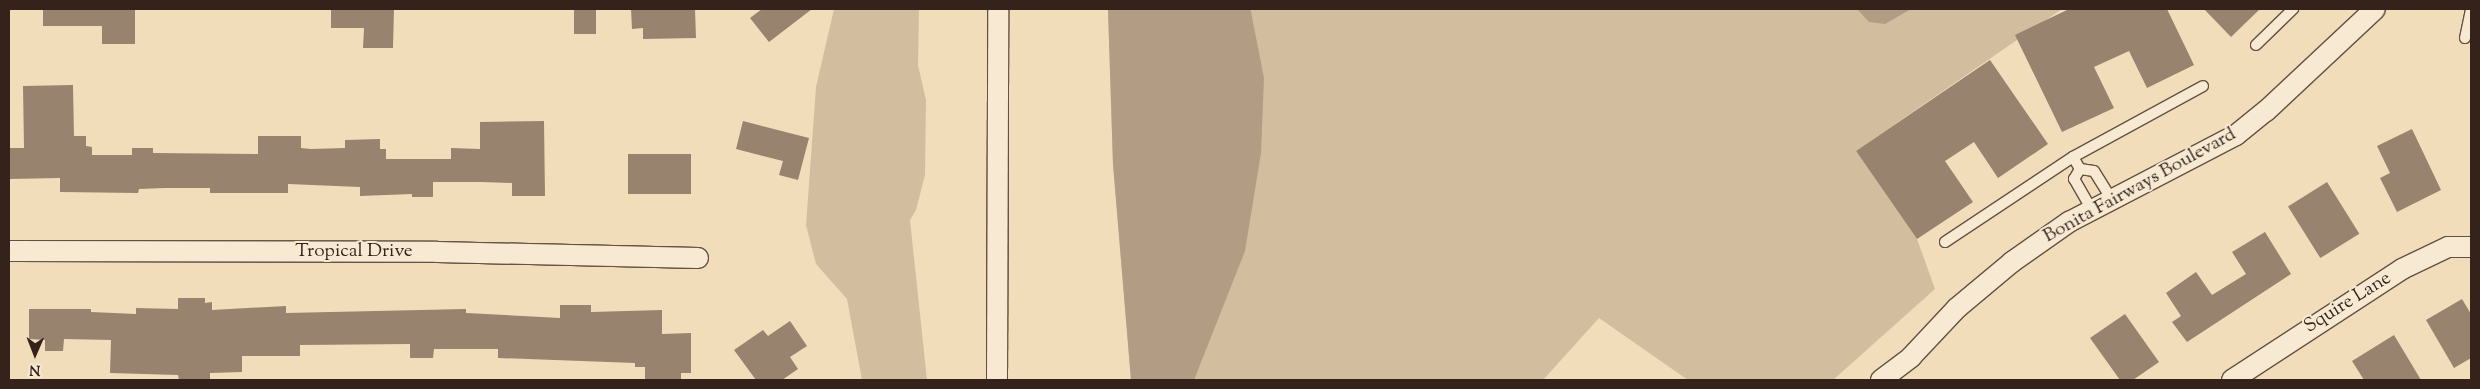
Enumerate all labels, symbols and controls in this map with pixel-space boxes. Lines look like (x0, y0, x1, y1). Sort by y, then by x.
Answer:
street label: Bonita Fairways Boulevard (2040, 124, 2240, 248)
street label: Tropical Drive (295, 241, 413, 263)
street label: Squire Lane (2300, 267, 2396, 339)
north arrow (10, 329, 60, 379)
text: N (29, 359, 41, 379)

